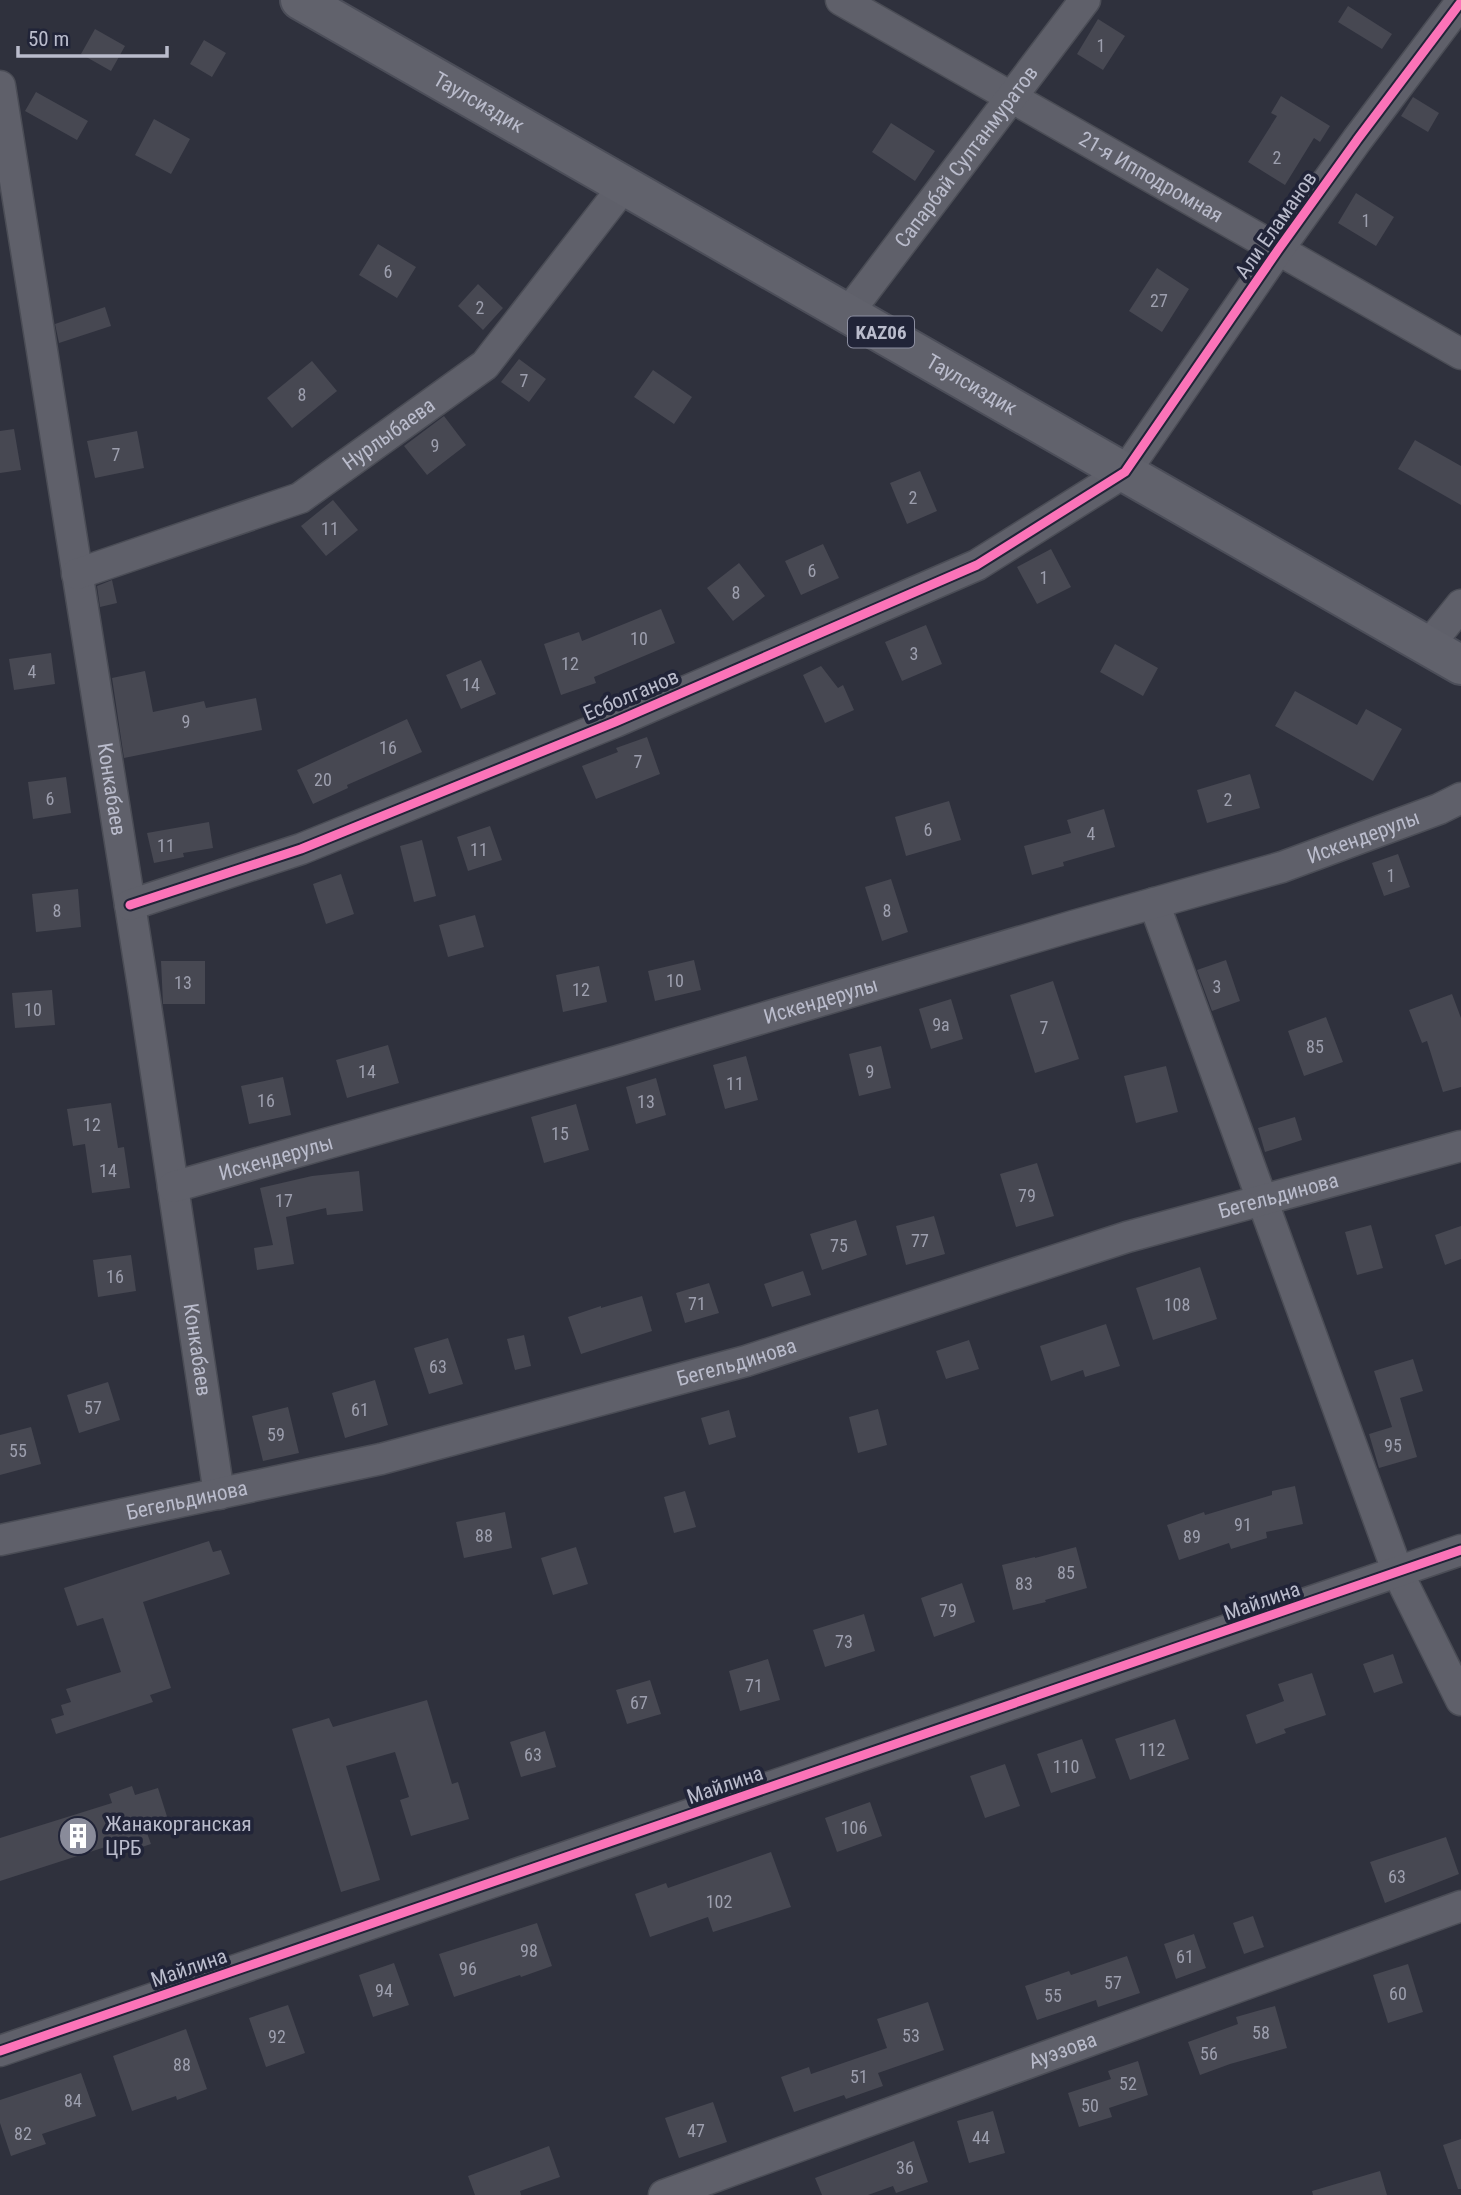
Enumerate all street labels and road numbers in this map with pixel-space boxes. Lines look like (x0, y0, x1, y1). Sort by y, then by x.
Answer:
street label: Сапарбай Султанмуратов (890, 61, 1043, 252)
street label: Таулсиздик (429, 67, 528, 138)
street label: 21-я Ипподромная (1075, 126, 1227, 228)
street label: Али Еламанов (1230, 167, 1322, 283)
road number: KAZ06 (848, 316, 914, 348)
street label: Таулсиздик (922, 349, 1021, 420)
street label: Нурлыбаева (338, 393, 440, 475)
street label: Есболганов (580, 664, 682, 726)
street label: Конкабаев (92, 741, 131, 837)
street label: Искендерулы (1304, 805, 1423, 869)
street label: Искендерулы (761, 973, 881, 1029)
street label: Искендерулы (216, 1130, 336, 1185)
street label: Бегельдинова (1216, 1168, 1341, 1224)
street label: Конкабаев (179, 1302, 216, 1398)
street label: Бегельдинова (674, 1333, 799, 1391)
street label: Бегельдинова (124, 1476, 250, 1525)
street label: Майлина (1221, 1577, 1303, 1625)
street label: Майлина (684, 1761, 766, 1809)
street label: Майлина (148, 1944, 230, 1992)
street label: Ауэзова (1025, 2027, 1100, 2074)

